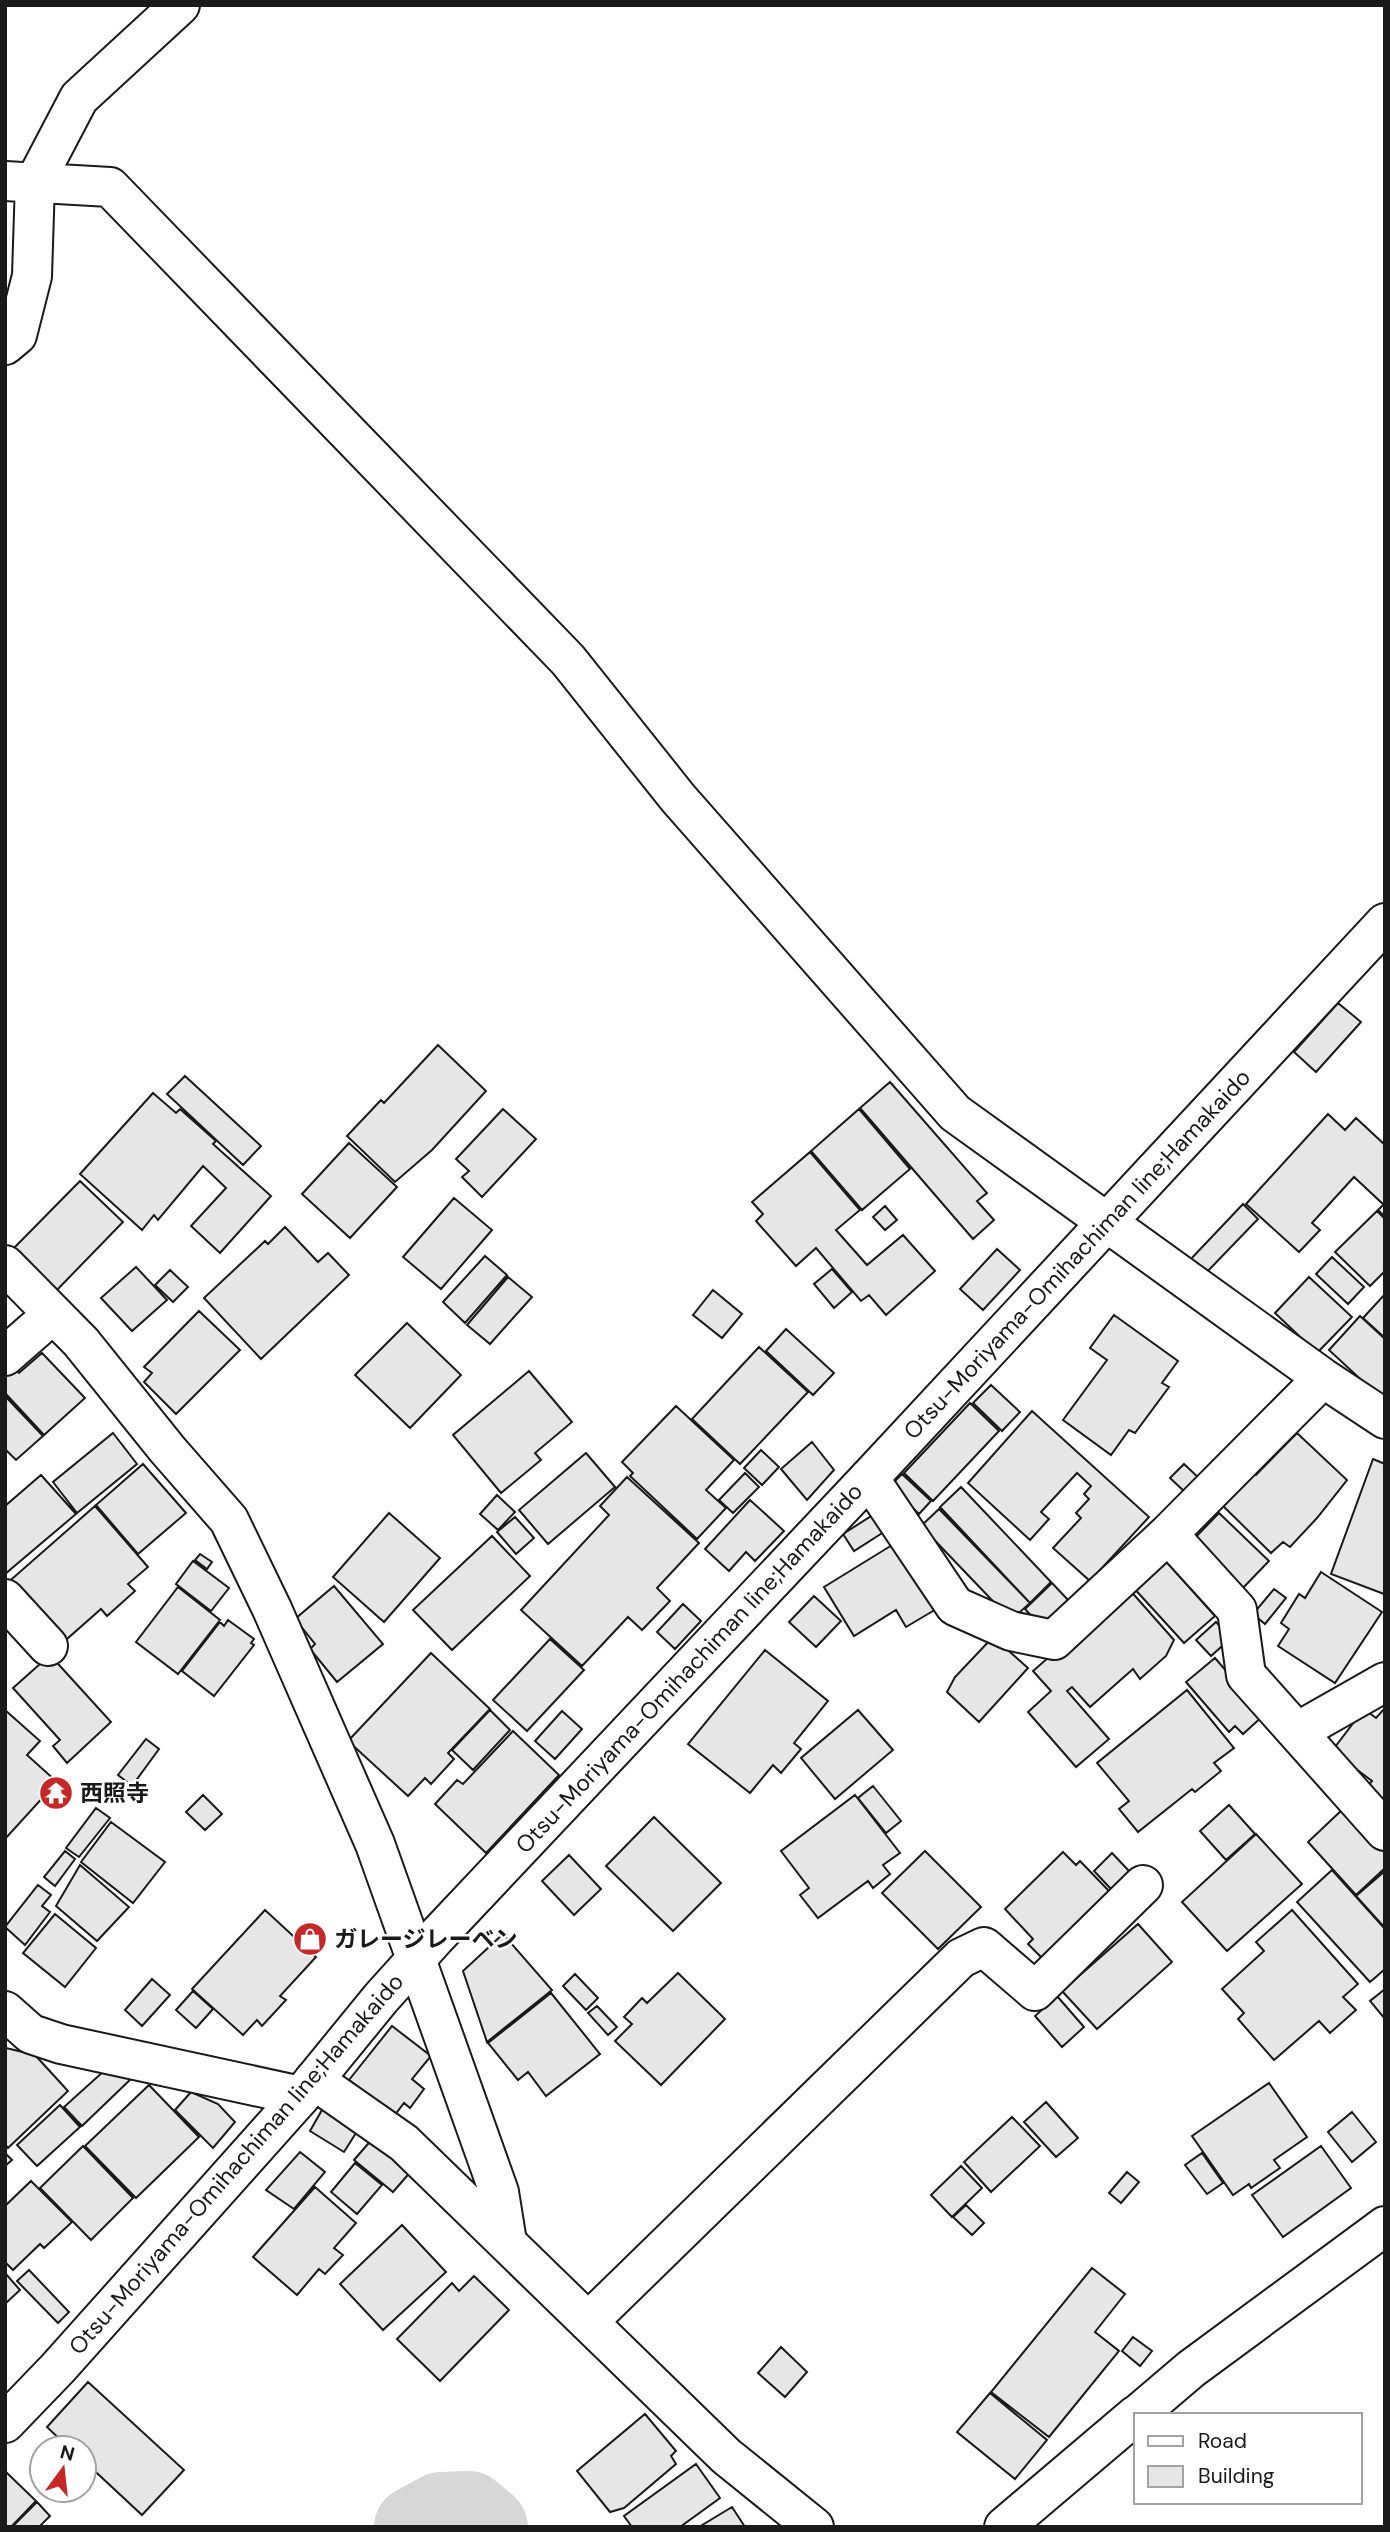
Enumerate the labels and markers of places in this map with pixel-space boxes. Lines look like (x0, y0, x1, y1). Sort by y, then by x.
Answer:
temple icon: 西照寺 (37, 1774, 75, 1812)
place label: 西照寺 (80, 1778, 149, 1808)
shop icon: ガレージレーベン (291, 1920, 329, 1958)
place label: ガレージレーベン (334, 1924, 518, 1954)

